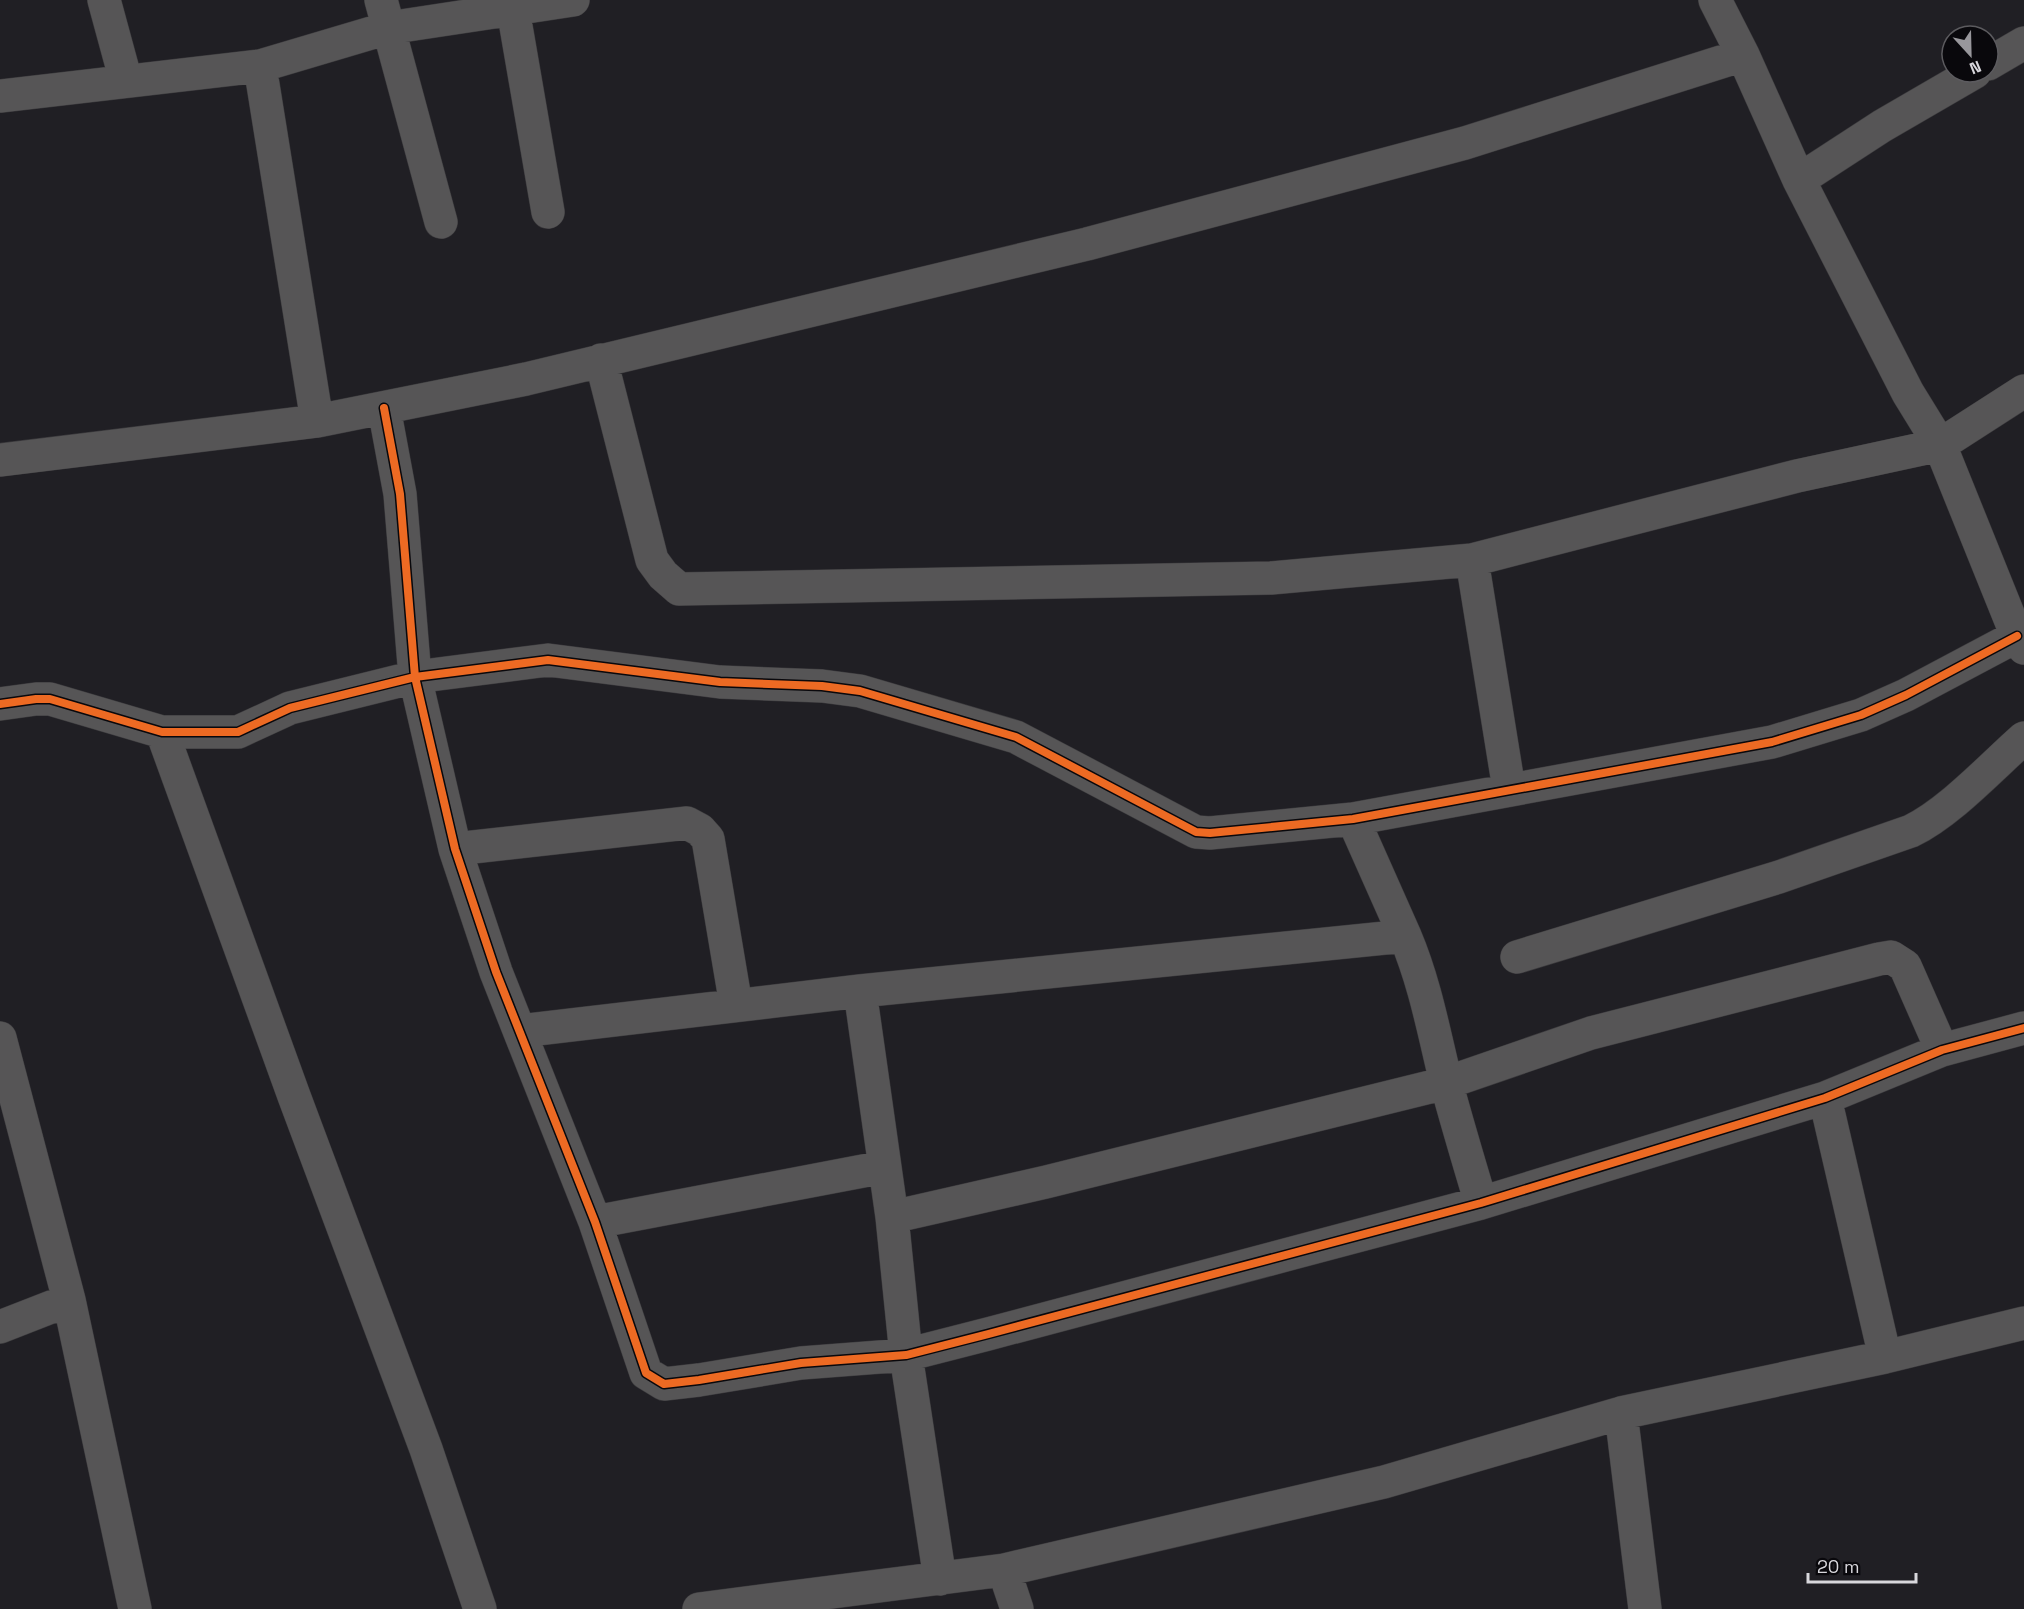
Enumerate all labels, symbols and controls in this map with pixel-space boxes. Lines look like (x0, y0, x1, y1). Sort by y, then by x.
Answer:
north arrow (1940, 24, 2000, 84)
text: N (1967, 56, 1984, 79)
scale bar (1808, 1546, 1916, 1584)
text: 20 m (1817, 1555, 1860, 1578)

